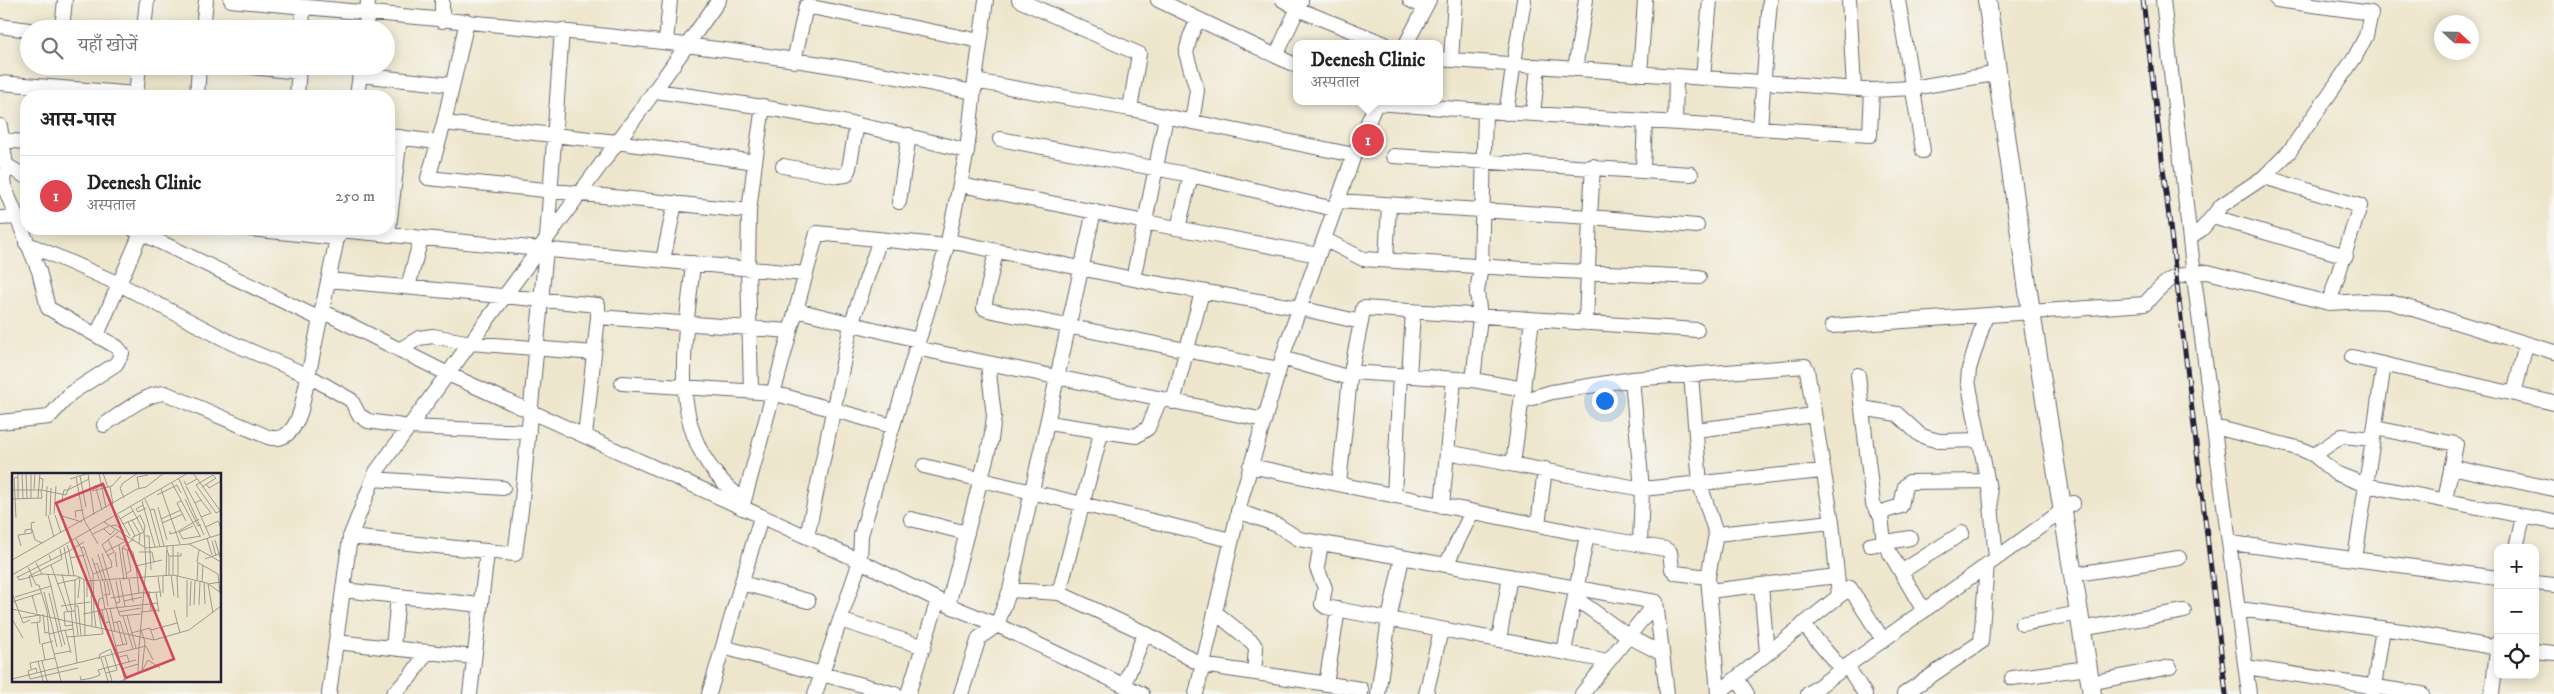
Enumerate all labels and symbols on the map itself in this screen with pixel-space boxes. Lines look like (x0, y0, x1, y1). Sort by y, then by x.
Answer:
north arrow (2434, 15, 2479, 60)
pin: 1 (1352, 121, 1384, 159)
your location (1592, 388, 1618, 414)
inset map (12, 473, 221, 682)

